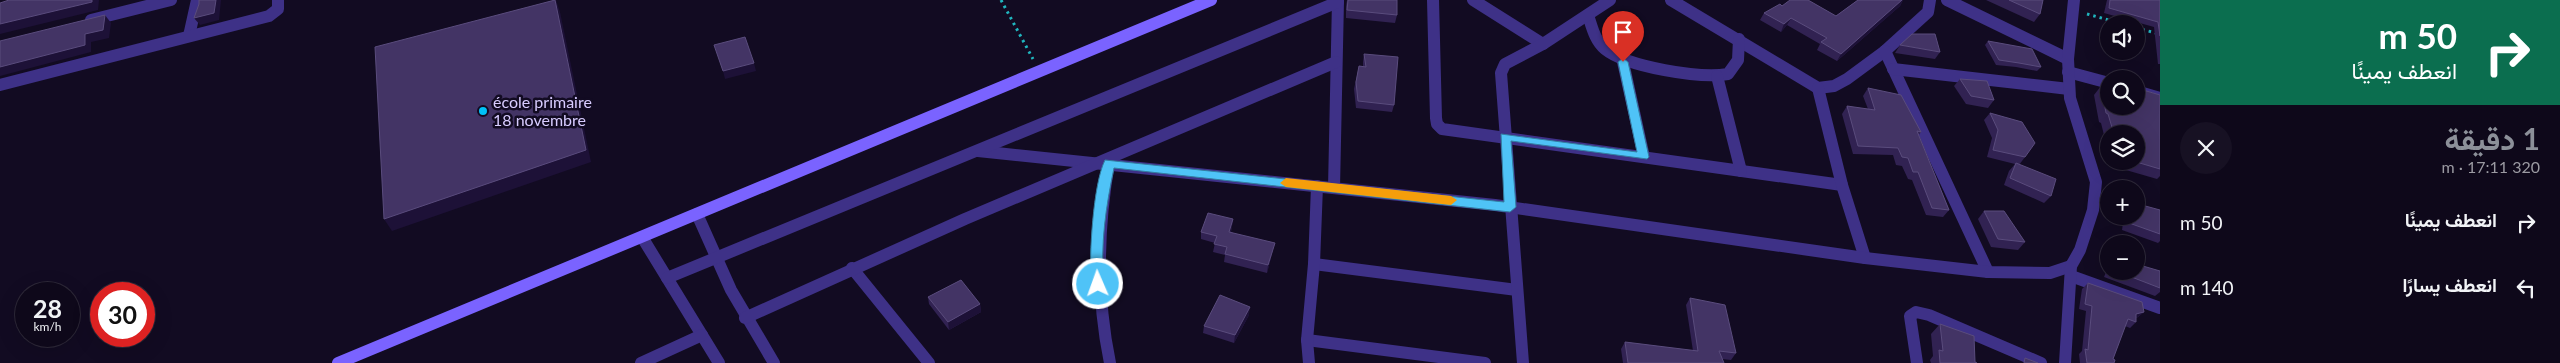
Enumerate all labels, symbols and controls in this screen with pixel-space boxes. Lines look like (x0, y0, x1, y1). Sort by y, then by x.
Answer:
pin (1602, 11, 1644, 62)
text: 50 m (2379, 14, 2457, 56)
map controls (2100, 15, 2145, 280)
button: sound (2100, 15, 2145, 60)
icon: arrive (1609, 18, 1637, 46)
icon: right (2475, 20, 2540, 85)
text: انعطف يمينًا (2351, 57, 2457, 84)
button: search (2100, 70, 2145, 115)
place label: école primaire 18 novembre (493, 92, 592, 129)
marker: école primaire 18 novembre (477, 105, 489, 117)
text: 1 دقيقة (2445, 120, 2540, 156)
button: close (2180, 122, 2232, 174)
button: layers (2100, 125, 2145, 170)
text: 320 m · 17:11 (2441, 157, 2540, 176)
button: + (2100, 180, 2145, 225)
text: انعطف يمينًا (2405, 208, 2497, 231)
icon: right (2512, 209, 2540, 237)
text: 50 m (2180, 211, 2223, 234)
button: − (2100, 235, 2145, 280)
position arrow (1071, 257, 1123, 309)
text: انعطف يسارًا (2402, 273, 2497, 296)
icon: left (2512, 274, 2540, 302)
text: 140 m (2180, 276, 2234, 299)
speed limit sign: 30 (90, 282, 155, 347)
text: 28 (33, 293, 62, 323)
text: km/h (33, 319, 62, 334)

